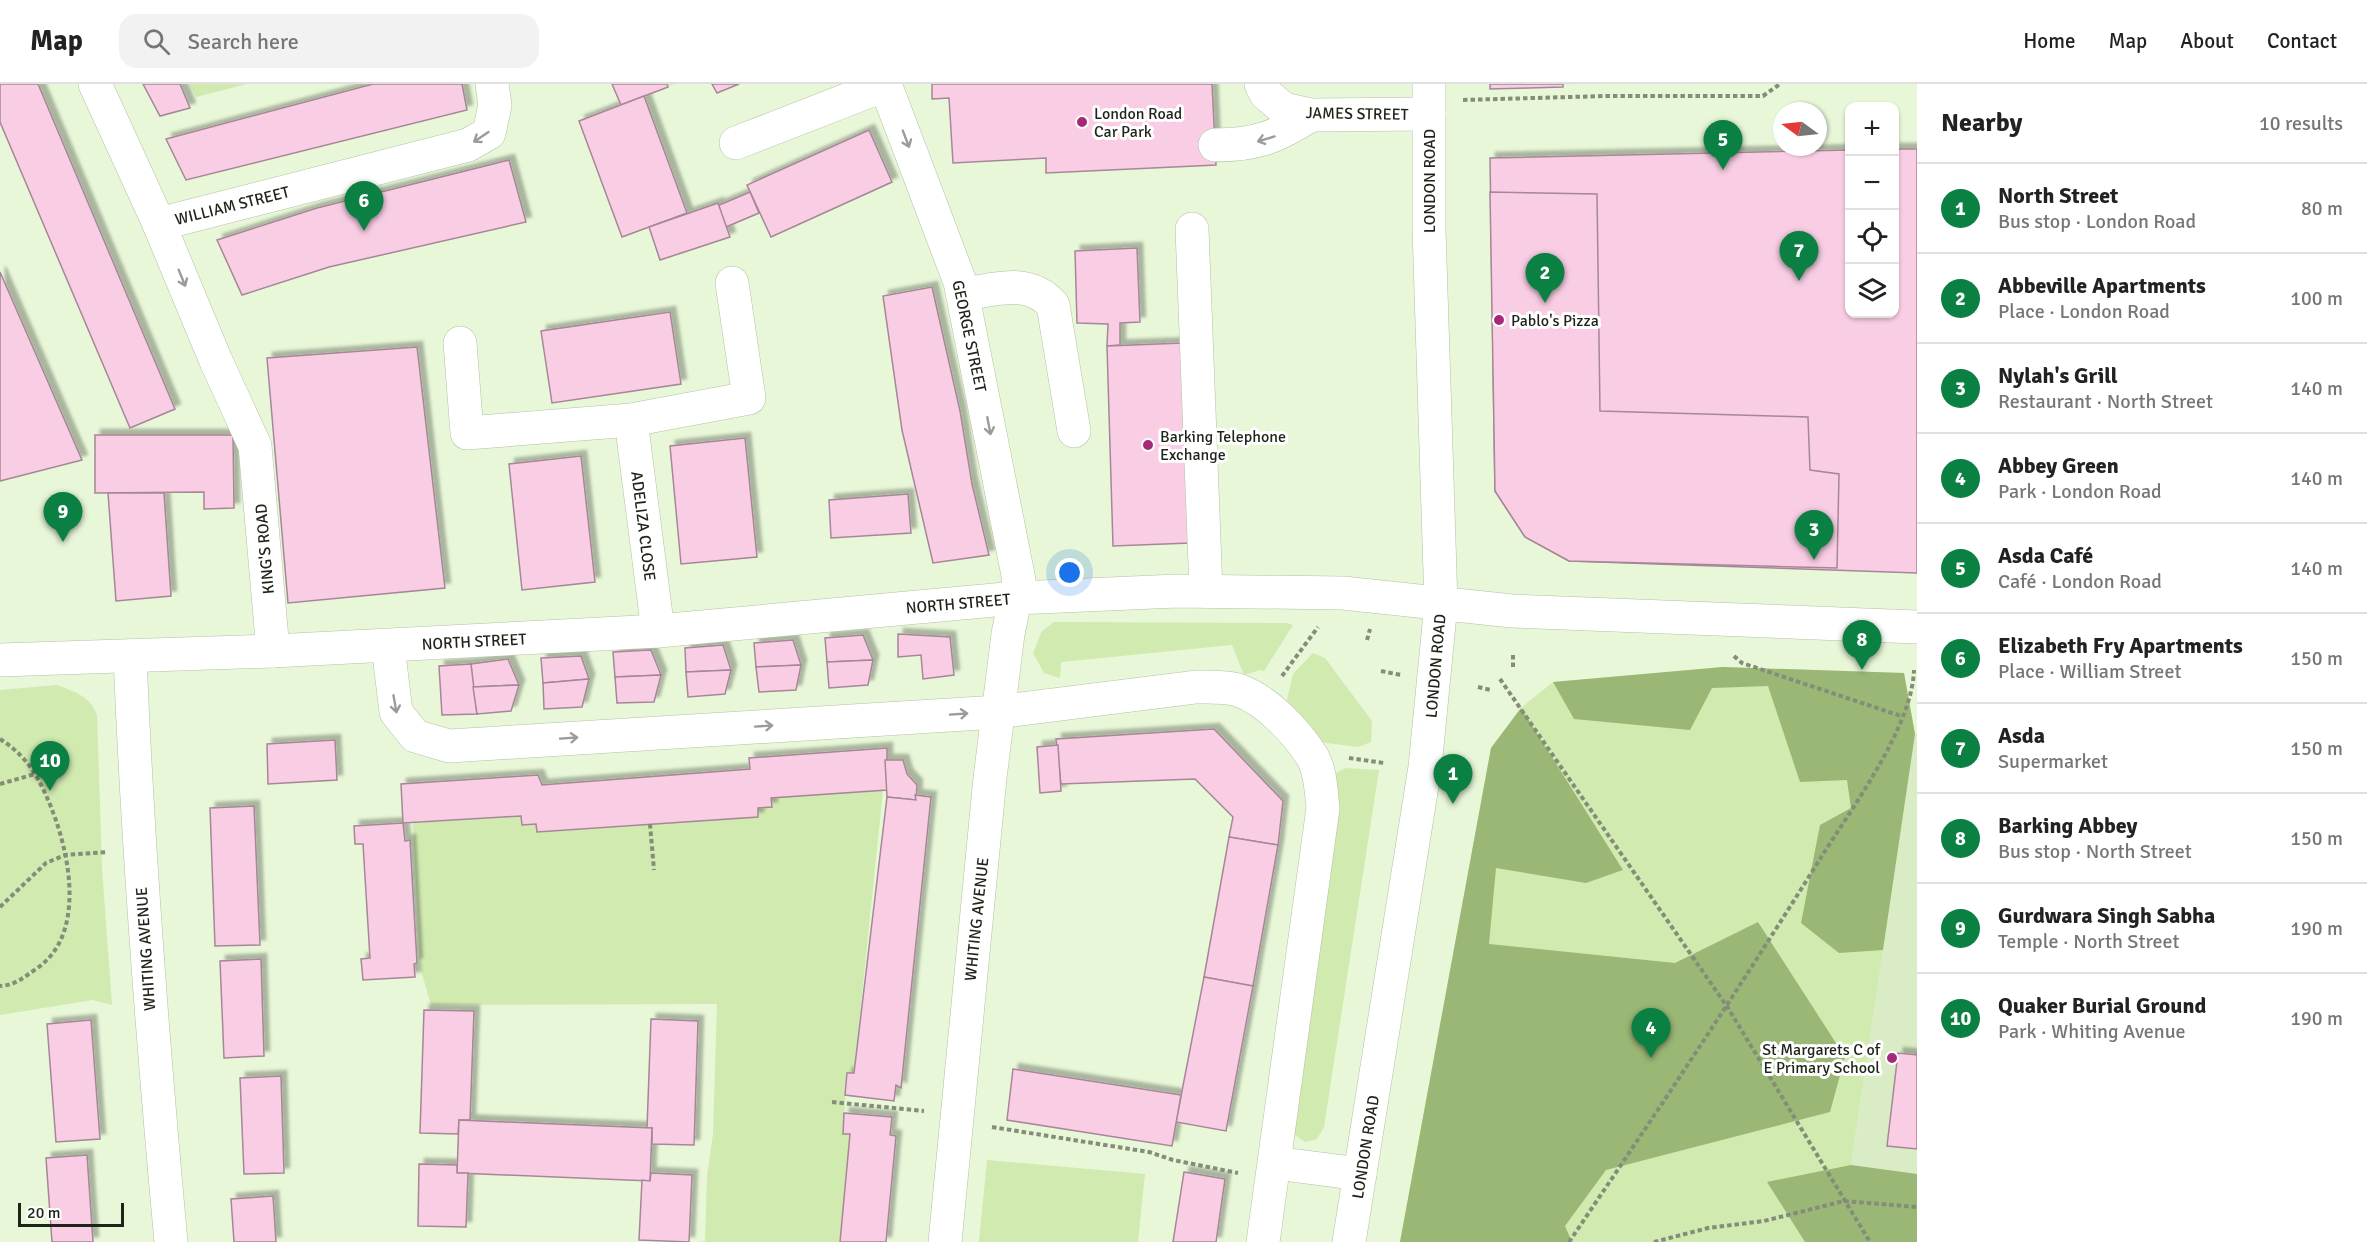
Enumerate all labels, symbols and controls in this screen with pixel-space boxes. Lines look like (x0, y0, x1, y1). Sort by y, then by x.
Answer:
search box (119, 14, 539, 68)
text: Map (30, 24, 83, 58)
icon: search (140, 25, 173, 58)
text: Search here (188, 28, 299, 55)
text: Home (2023, 28, 2076, 54)
text: Map (2109, 28, 2147, 54)
text: About (2180, 28, 2234, 54)
text: Contact (2267, 28, 2337, 54)
north arrow (1773, 102, 1827, 156)
map controls (1845, 102, 1899, 318)
button: + (1845, 102, 1899, 156)
street label: JAMES STREET (1305, 103, 1409, 125)
place label: London Road Car Park (1094, 104, 1182, 142)
text: Nearby (1941, 107, 2022, 139)
text: 10 results (2259, 111, 2343, 136)
marker: London Road Car Park (1075, 115, 1089, 129)
pin: 5 (1704, 120, 1742, 170)
one-way arrow (901, 129, 912, 147)
street label: LONDON ROAD (1420, 129, 1440, 233)
one-way arrow (473, 131, 489, 143)
one-way arrow (1257, 134, 1276, 145)
button: − (1845, 156, 1899, 210)
street label: WILLIAM STREET (173, 182, 292, 230)
pin: 6 (344, 182, 384, 231)
text: North Street (1998, 182, 2118, 209)
text: 1 (1955, 196, 1966, 221)
text: 80 m (2301, 196, 2343, 221)
text: Bus stop · London Road (1998, 209, 2196, 234)
button: locate (1845, 210, 1899, 264)
pin: 7 (1780, 232, 1818, 281)
pin: 2 (1526, 254, 1564, 303)
button: layers (1845, 264, 1899, 318)
one-way arrow (177, 268, 188, 286)
text: Abbeville Apartments (1998, 272, 2206, 299)
street label: GEORGE STREET (947, 278, 991, 394)
text: 2 (1955, 286, 1966, 311)
text: 100 m (2290, 286, 2343, 311)
text: Place · London Road (1998, 299, 2170, 324)
place label: Pablo's Pizza (1511, 311, 1599, 331)
marker: Pablo's Pizza (1492, 313, 1506, 327)
text: Nylah's Grill (1998, 362, 2118, 389)
text: 3 (1955, 376, 1966, 401)
text: 140 m (2290, 376, 2343, 401)
text: Restaurant · North Street (1998, 389, 2213, 414)
one-way arrow (984, 415, 995, 435)
place label: Barking Telephone Exchange (1160, 427, 1286, 465)
marker: Barking Telephone Exchange (1141, 438, 1155, 452)
text: Abbey Green (1998, 452, 2119, 479)
text: 4 (1955, 466, 1966, 491)
text: 140 m (2290, 466, 2343, 491)
street label: ADELIZA CLOSE (626, 470, 660, 582)
text: Park · London Road (1998, 479, 2162, 504)
pin: 9 (44, 492, 82, 542)
street label: KING'S ROAD (251, 503, 279, 595)
pin: 3 (1794, 510, 1834, 560)
text: Asda Café (1998, 542, 2093, 569)
text: 5 (1955, 556, 1966, 581)
text: 140 m (2290, 556, 2343, 581)
your location (1055, 558, 1084, 587)
text: Café · London Road (1998, 569, 2162, 594)
street label: NORTH STREET (905, 589, 1011, 619)
street label: LONDON ROAD (1421, 613, 1451, 719)
pin: 8 (1842, 620, 1882, 670)
street label: NORTH STREET (421, 629, 527, 655)
text: Elizabeth Fry Apartments (1998, 632, 2243, 659)
text: 6 (1955, 646, 1966, 671)
text: 150 m (2290, 646, 2343, 671)
text: Place · William Street (1998, 659, 2181, 684)
one-way arrow (390, 694, 401, 713)
one-way arrow (948, 709, 968, 720)
one-way arrow (753, 721, 773, 732)
text: Asda (1998, 722, 2045, 749)
one-way arrow (559, 733, 579, 744)
text: 7 (1955, 736, 1966, 761)
text: 150 m (2290, 736, 2343, 761)
pin: 10 (31, 742, 70, 791)
text: Supermarket (1998, 749, 2108, 774)
pin: 1 (1434, 754, 1472, 804)
text: Barking Abbey (1998, 812, 2137, 839)
text: 8 (1955, 826, 1966, 851)
text: 150 m (2290, 826, 2343, 851)
text: Bus stop · North Street (1998, 839, 2192, 864)
street label: WHITING AVENUE (961, 856, 993, 982)
street label: WHITING AVENUE (132, 886, 160, 1012)
text: Gurdwara Singh Sabha (1998, 902, 2215, 929)
text: 9 (1955, 916, 1966, 941)
text: 190 m (2290, 916, 2343, 941)
text: Temple · North Street (1998, 929, 2179, 954)
text: Quaker Burial Ground (1998, 992, 2206, 1019)
text: 10 (1950, 1006, 1971, 1031)
text: 190 m (2290, 1006, 2343, 1031)
pin: 4 (1632, 1008, 1670, 1058)
text: Park · Whiting Avenue (1998, 1019, 2186, 1044)
place label: St Margarets C of E Primary School (1762, 1040, 1881, 1078)
marker: St Margarets C of E Primary School (1885, 1051, 1899, 1065)
street label: LONDON ROAD (1348, 1094, 1384, 1200)
scale bar (18, 1200, 124, 1228)
text: 20 m (27, 1203, 61, 1223)

